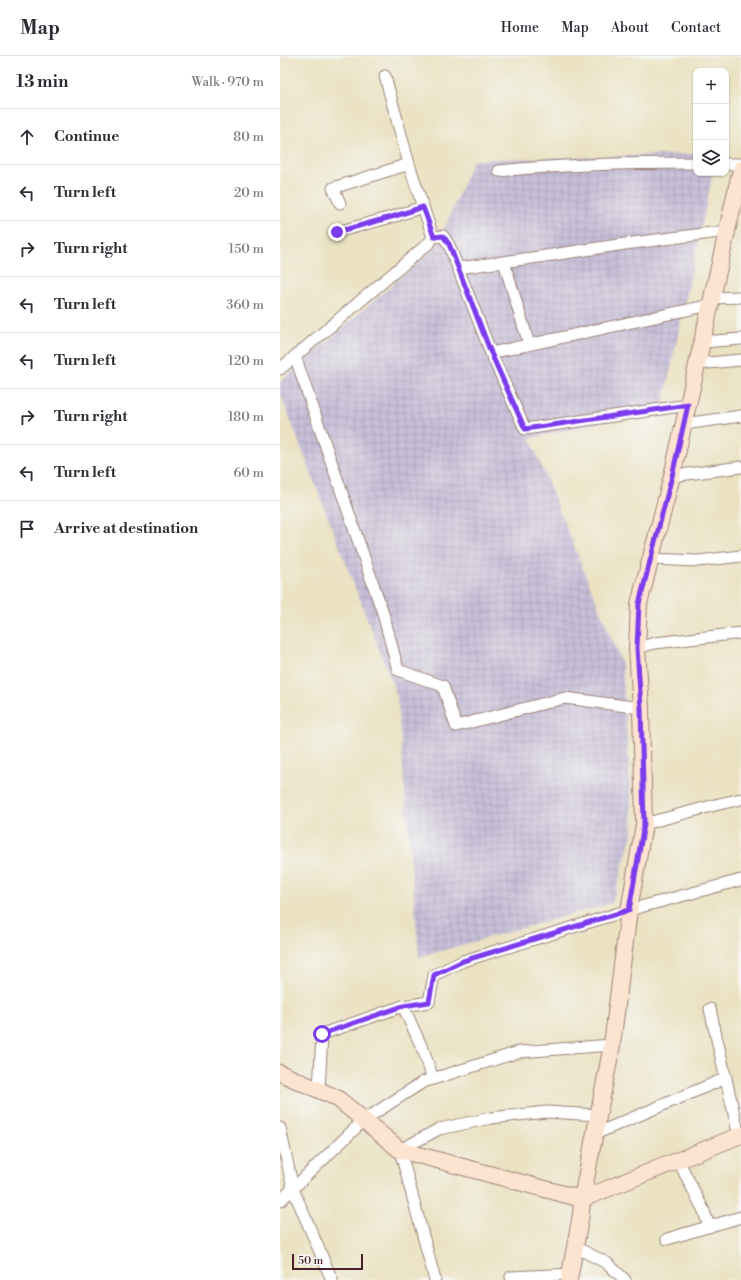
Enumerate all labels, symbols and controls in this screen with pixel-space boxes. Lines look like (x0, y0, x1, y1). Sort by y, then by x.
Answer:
text: Map (20, 16, 60, 40)
text: Home (501, 19, 539, 37)
text: Map (561, 19, 589, 37)
text: About (611, 19, 649, 37)
text: Contact (671, 19, 721, 37)
map controls (693, 68, 729, 176)
button: + (693, 68, 729, 104)
text: 13 min (16, 71, 68, 93)
text: Walk · 970 m (192, 74, 264, 90)
button: − (693, 104, 729, 140)
icon: ahead (16, 126, 38, 148)
text: Continue (54, 127, 119, 146)
text: 80 m (233, 129, 264, 145)
button: layers (693, 140, 729, 176)
icon: left (16, 182, 38, 204)
text: Turn left (54, 183, 116, 202)
text: 20 m (234, 185, 264, 201)
route end (328, 223, 346, 241)
icon: right (16, 238, 38, 260)
text: Turn right (54, 239, 128, 258)
text: 150 m (229, 241, 264, 257)
icon: left (16, 294, 38, 316)
text: Turn left (54, 295, 116, 314)
text: 360 m (226, 297, 264, 313)
icon: left (16, 350, 38, 372)
text: Turn left (54, 351, 116, 370)
text: 120 m (228, 353, 264, 369)
icon: right (16, 406, 38, 428)
text: Turn right (54, 407, 128, 426)
text: 180 m (228, 409, 264, 425)
icon: left (16, 462, 38, 484)
text: Turn left (54, 463, 116, 482)
text: 60 m (233, 465, 264, 481)
icon: arrive (16, 518, 38, 540)
text: Arrive at destination (54, 519, 198, 538)
route start (313, 1025, 331, 1043)
scale bar (292, 1252, 363, 1271)
text: 50 m (298, 1254, 323, 1268)

